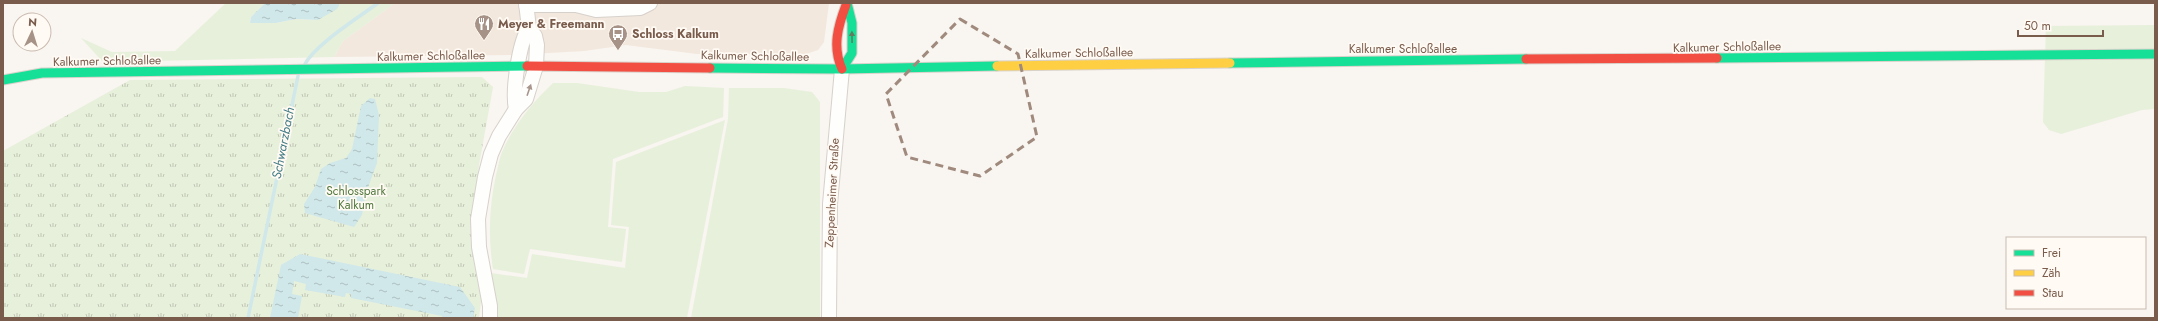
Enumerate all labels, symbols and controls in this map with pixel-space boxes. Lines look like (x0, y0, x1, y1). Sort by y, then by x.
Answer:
north arrow (12, 12, 52, 52)
scale bar (2018, 12, 2103, 38)
restaurant icon: Meyer & Freemann (473, 13, 495, 41)
text: N (28, 14, 38, 30)
place label: Meyer & Freemann (498, 15, 605, 33)
text: 50 m (2024, 17, 2051, 35)
bus stop icon: Schloss Kalkum (607, 23, 629, 51)
place label: Schloss Kalkum (632, 25, 719, 43)
one-way arrow (849, 30, 855, 43)
street label: Kalkumer Schloßallee (1673, 37, 1781, 57)
street label: Kalkumer Schloßallee (1349, 40, 1457, 58)
street label: Kalkumer Schloßallee (1025, 43, 1133, 63)
street label: Kalkumer Schloßallee (377, 46, 485, 66)
street label: Kalkumer Schloßallee (701, 46, 809, 66)
street label: Kalkumer Schloßallee (53, 51, 161, 71)
one-way arrow (526, 83, 532, 95)
water label: Schwarzbach (267, 105, 299, 181)
street label: Zeppenheimer Straße (820, 138, 844, 248)
park label: Schlosspark Kalkum (326, 182, 387, 214)
legend (2006, 237, 2146, 309)
text: Frei (2042, 244, 2061, 262)
text: Zäh (2042, 264, 2061, 282)
text: Stau (2042, 284, 2064, 302)

